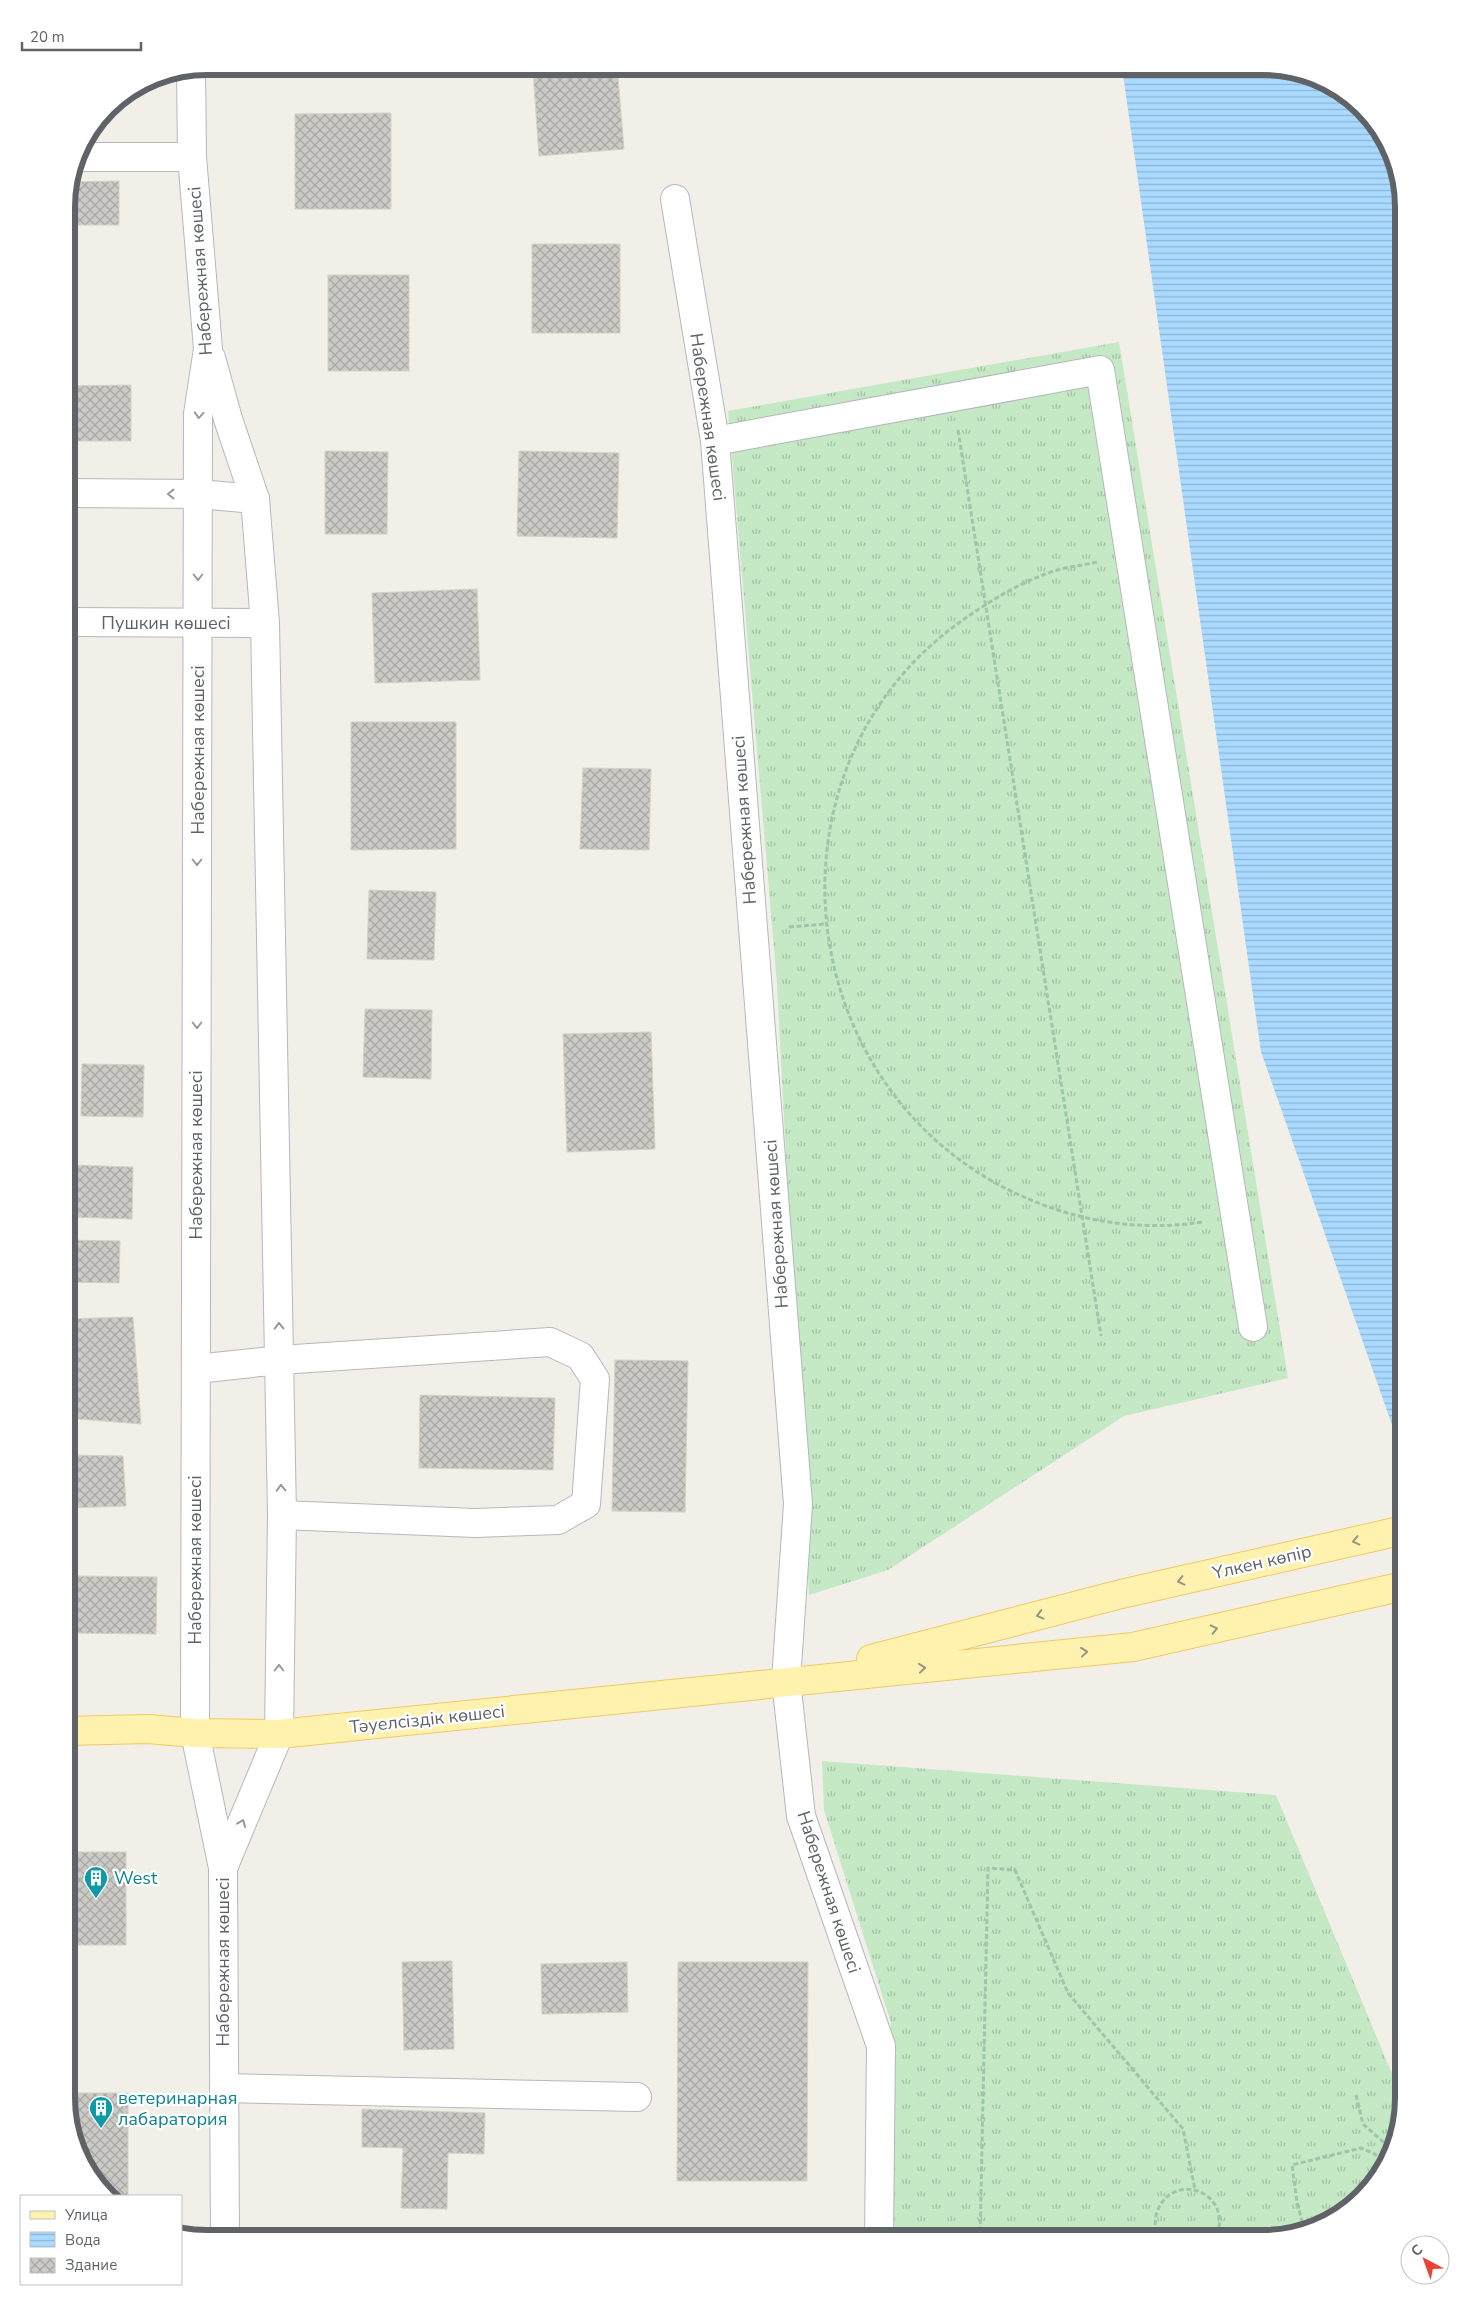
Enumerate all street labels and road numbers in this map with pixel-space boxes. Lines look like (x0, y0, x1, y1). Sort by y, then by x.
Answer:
street label: Набережная көшесі (182, 186, 218, 356)
street label: Набережная көшесі (684, 332, 732, 502)
street label: Пушкин көшесі (101, 611, 231, 635)
street label: Набережная көшесі (186, 665, 210, 835)
street label: Набережная көшесі (726, 735, 762, 905)
street label: Набережная көшесі (184, 1070, 208, 1240)
street label: Набережная көшесі (758, 1139, 794, 1309)
street label: Набережная көшесі (183, 1475, 207, 1645)
street label: Үлкен көпір (1209, 1539, 1314, 1585)
street label: Тәуелсіздік көшесі (348, 1699, 506, 1739)
street label: Набережная көшесі (791, 1808, 867, 1976)
street label: Набережная көшесі (211, 1877, 235, 2047)

